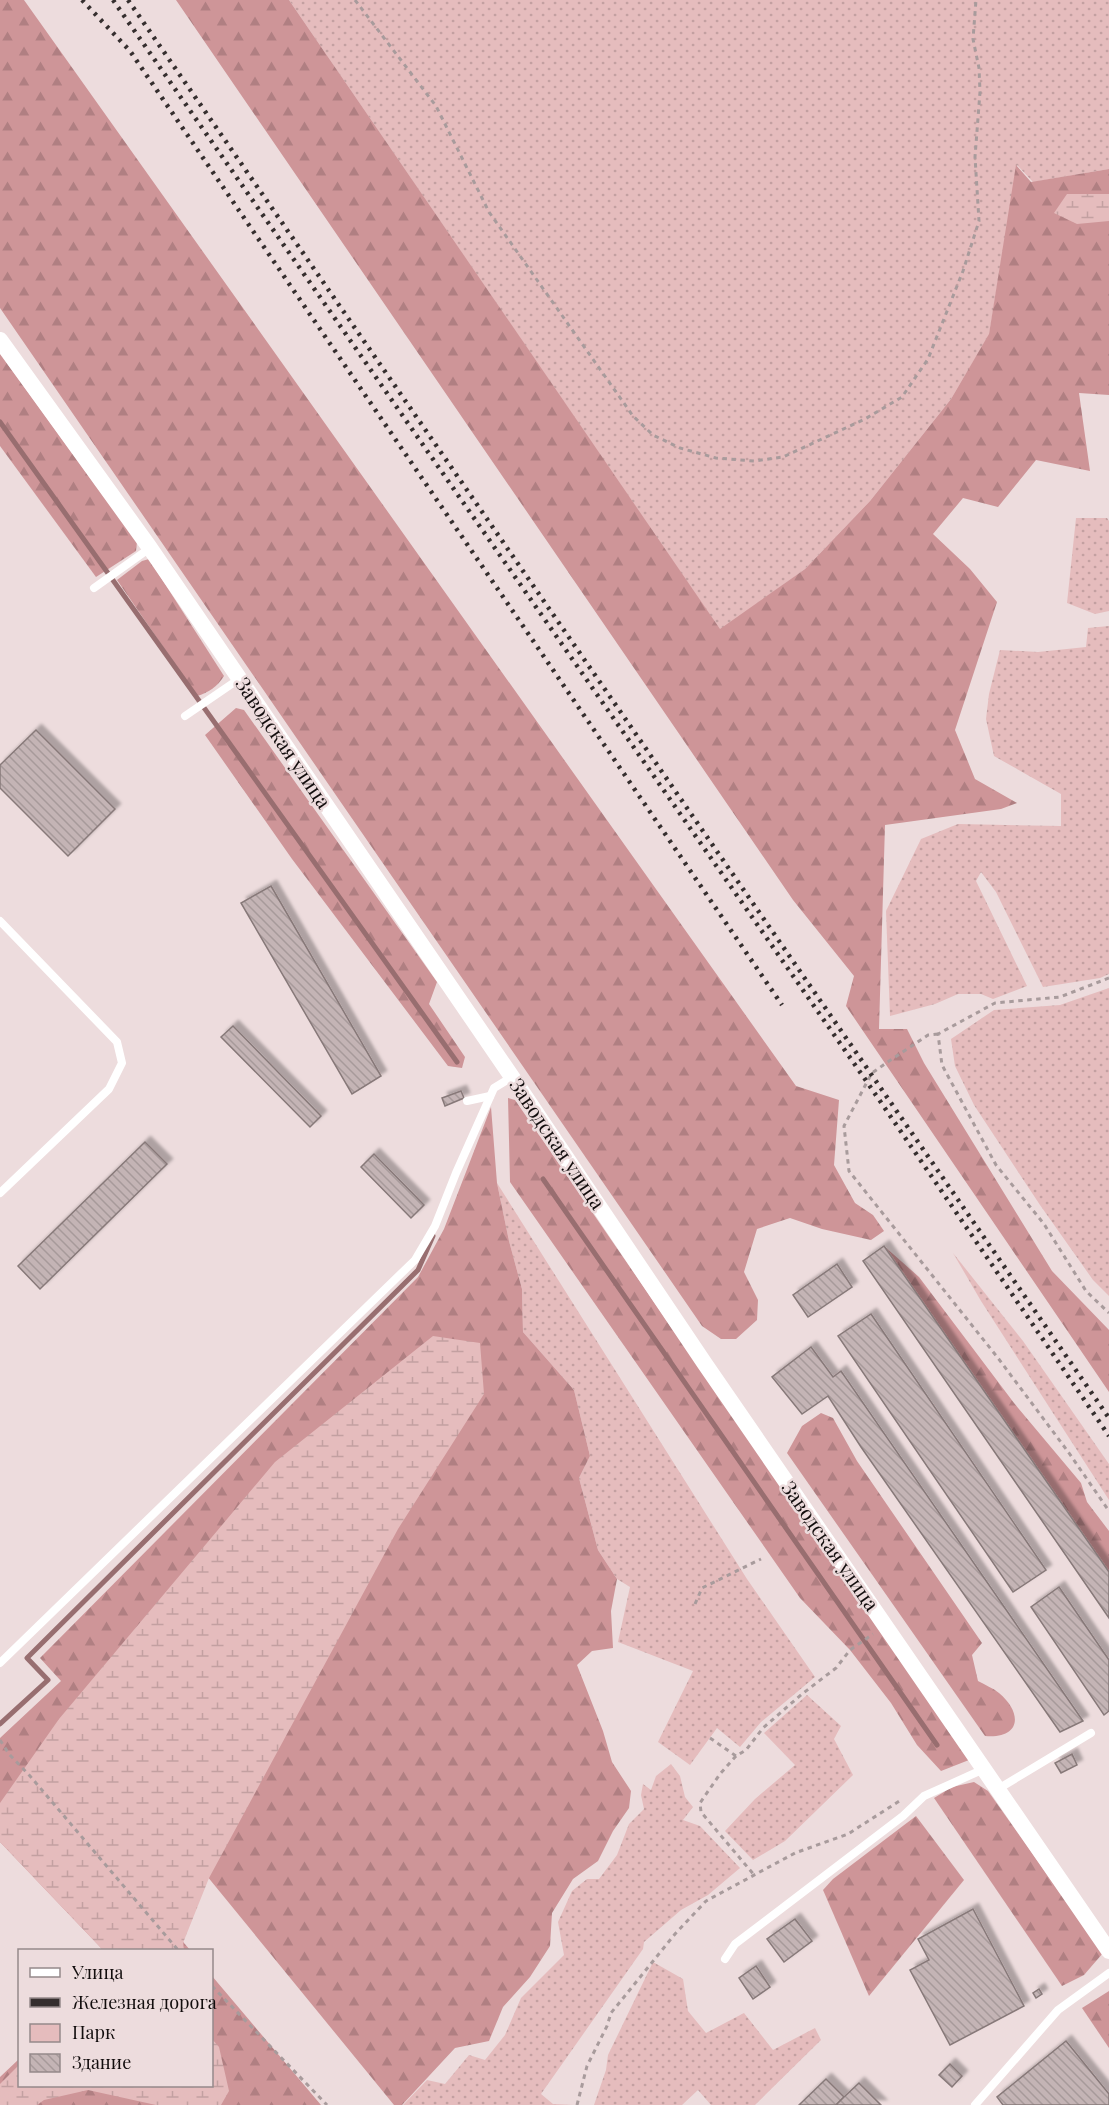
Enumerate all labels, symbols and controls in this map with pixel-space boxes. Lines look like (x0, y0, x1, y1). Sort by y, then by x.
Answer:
street label: Заводская улица (230, 671, 338, 813)
street label: Заводская улица (504, 1072, 612, 1214)
street label: Заводская улица (776, 1475, 886, 1616)
legend (18, 1949, 213, 2087)
text: Улица (71, 1960, 123, 1984)
text: Железная дорога (72, 1990, 217, 2014)
text: Парк (72, 2020, 115, 2044)
text: Здание (72, 2050, 131, 2074)

